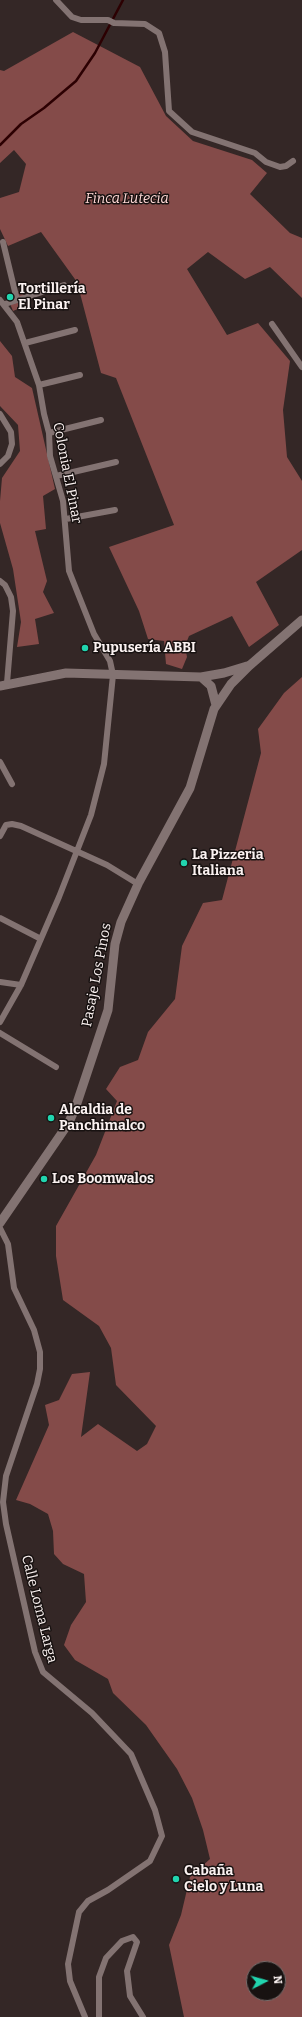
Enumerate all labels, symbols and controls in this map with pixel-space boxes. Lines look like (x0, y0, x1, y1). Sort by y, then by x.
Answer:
park label: Finca Lutecia (85, 191, 169, 207)
place label: Tortillería El Pinar (18, 281, 86, 314)
marker: Tortillería El Pinar (5, 292, 15, 302)
street label: Colonia El Pinar (49, 421, 85, 525)
place label: Pupusería ABBI (93, 640, 196, 656)
marker: Pupusería ABBI (80, 643, 90, 653)
place label: La Pizzeria Italiana (192, 847, 264, 880)
marker: La Pizzeria Italiana (179, 858, 189, 868)
street label: Pasaje Los Pinos (79, 922, 115, 1028)
place label: Alcaldia de Panchimalco (59, 1102, 145, 1134)
marker: Alcaldia de Panchimalco (46, 1113, 56, 1123)
place label: Los Boomwalos (52, 1171, 154, 1187)
marker: Los Boomwalos (39, 1174, 49, 1184)
street label: Calle Loma Larga (17, 1553, 61, 1665)
place label: Cabaña Cielo y Luna (184, 1863, 263, 1896)
marker: Cabaña Cielo y Luna (171, 1874, 181, 1884)
north arrow (246, 1961, 286, 2001)
text: N (271, 1975, 284, 1985)

